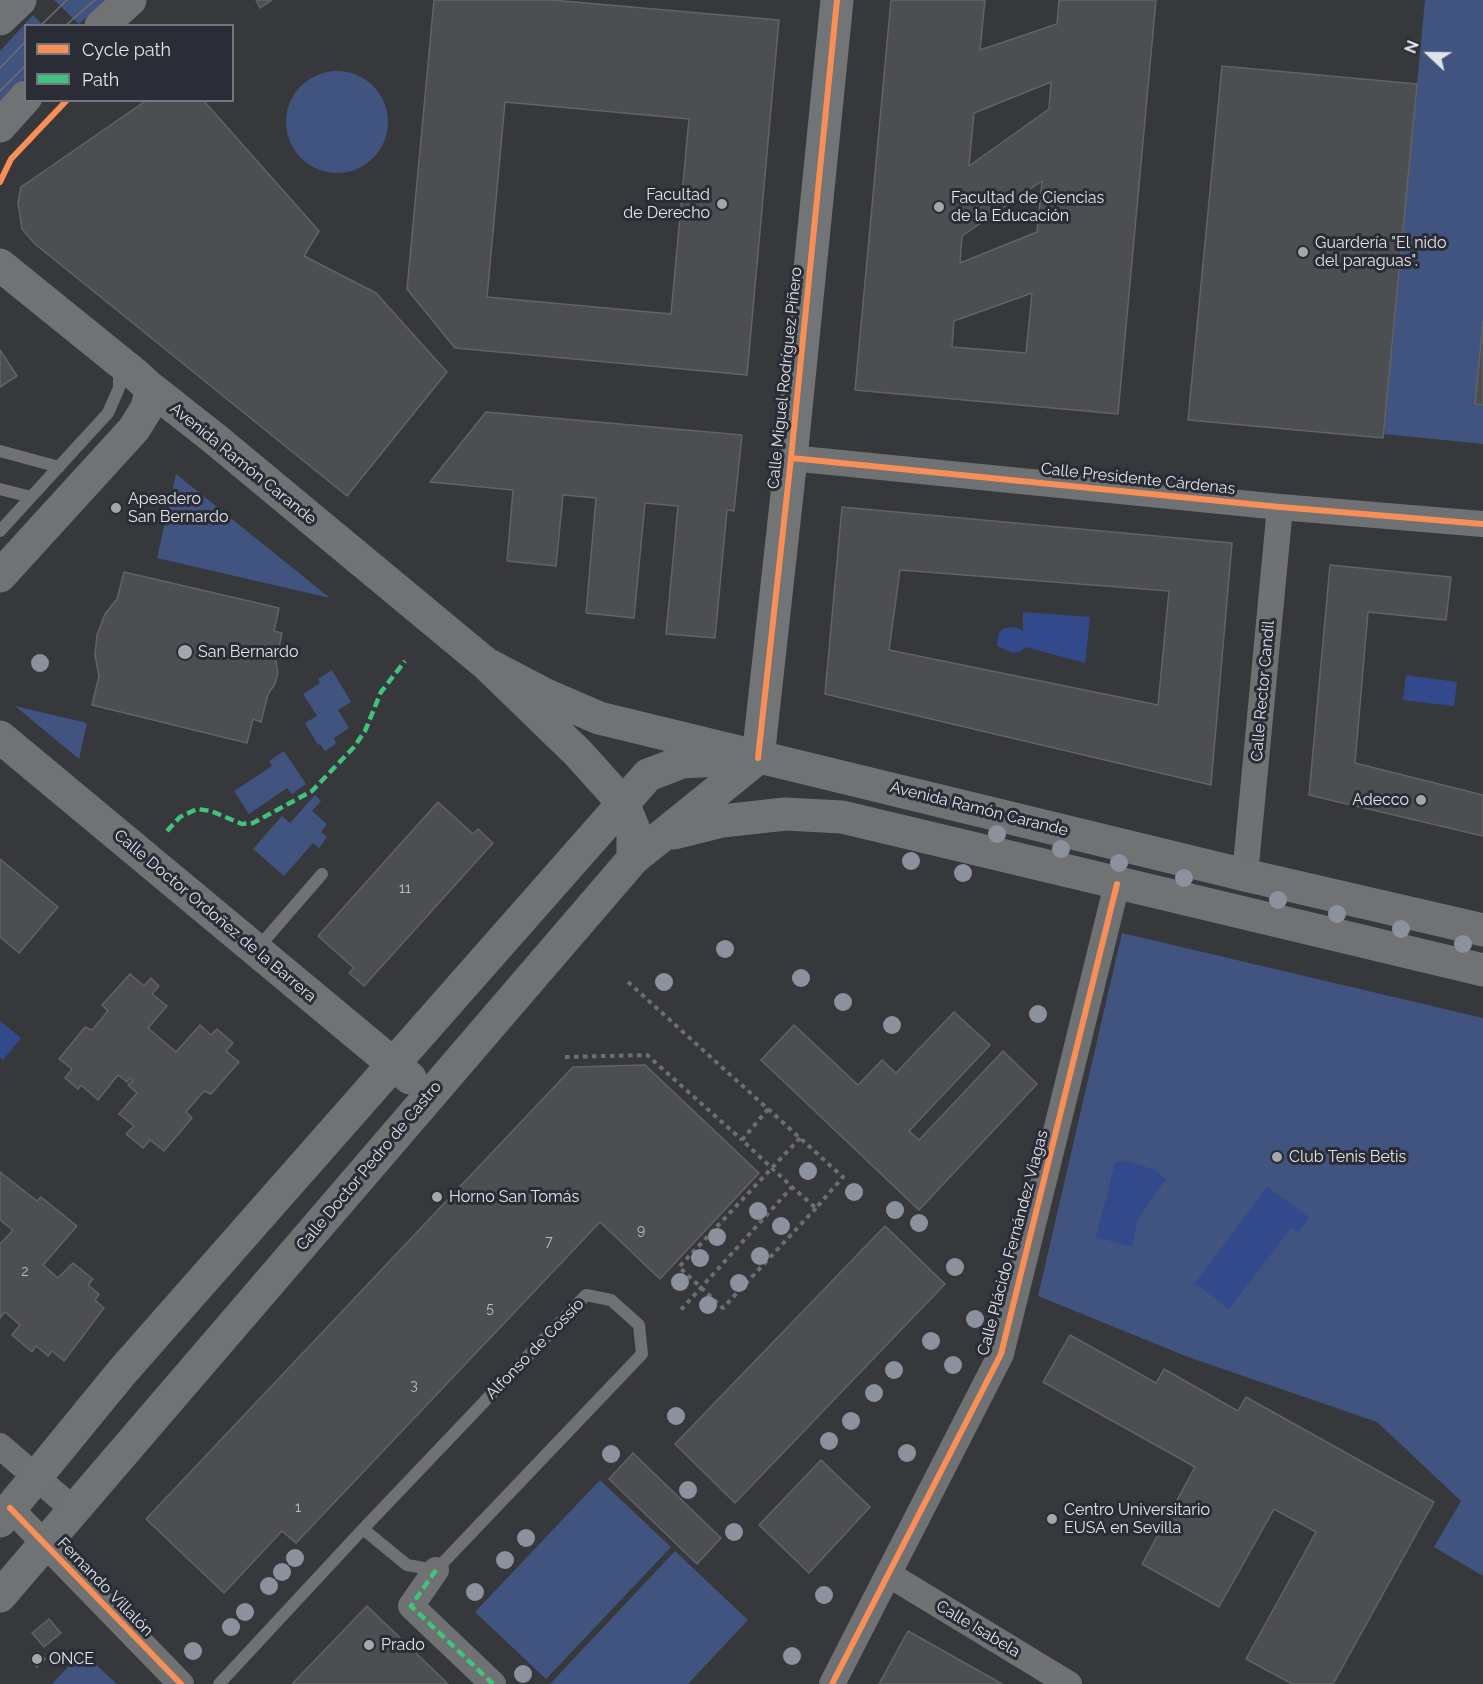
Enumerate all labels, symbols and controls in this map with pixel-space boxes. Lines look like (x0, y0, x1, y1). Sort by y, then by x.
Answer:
legend (24, 24, 234, 102)
north arrow (1399, 24, 1459, 84)
text: N (1401, 38, 1423, 56)
text: Cycle path (82, 39, 171, 60)
text: Path (82, 69, 119, 90)
place label: Facultad de Derecho (623, 185, 710, 223)
place label: Facultad de Ciencias de la Educación (951, 188, 1104, 226)
marker: Facultad de Derecho (715, 197, 729, 211)
marker: Facultad de Ciencias de la Educación (932, 200, 946, 214)
place label: Guardería "El nido del paraguas". (1315, 233, 1446, 271)
marker: Guardería "El nido del paraguas". (1296, 245, 1310, 259)
street label: Calle Miguel Rodríguez Piñero (764, 266, 806, 490)
street label: Avenida Ramón Carande (166, 399, 320, 529)
street label: Calle Presidente Cárdenas (1040, 459, 1236, 499)
place label: Apeadero San Bernardo (128, 489, 228, 527)
marker: Apeadero San Bernardo (109, 501, 123, 515)
street label: Calle Rector Candil (1247, 620, 1279, 762)
place label: San Bernardo (198, 642, 298, 662)
marker: San Bernardo (176, 643, 194, 661)
street label: Avenida Ramón Carande (888, 778, 1070, 840)
place label: Adecco (1352, 790, 1409, 810)
marker: Adecco (1414, 793, 1428, 807)
street label: Calle Doctor Ordoñez de la Barrera (110, 826, 320, 1006)
house number: 11 (399, 881, 411, 897)
street label: Calle Doctor Pedro de Castro (292, 1077, 446, 1255)
street label: Calle Plácido Fernández Viagas (974, 1128, 1052, 1358)
place label: Club Tenis Betis (1289, 1147, 1406, 1167)
marker: Club Tenis Betis (1270, 1150, 1284, 1164)
place label: Horno San Tomás (449, 1187, 579, 1207)
marker: Horno San Tomás (430, 1190, 444, 1204)
house number: 9 (637, 1223, 645, 1239)
house number: 7 (545, 1234, 553, 1250)
house number: 2 (21, 1264, 29, 1280)
street label: Alfonso de Cossío (482, 1295, 588, 1403)
house number: 5 (486, 1301, 494, 1317)
house number: 3 (410, 1378, 418, 1394)
house number: 1 (295, 1500, 301, 1516)
place label: Centro Universitario EUSA en Sevilla (1064, 1500, 1210, 1538)
marker: Centro Universitario EUSA en Sevilla (1045, 1512, 1059, 1526)
street label: Fernando Villalón (53, 1534, 157, 1640)
street label: Calle Isabela (933, 1596, 1023, 1662)
place label: Prado (381, 1635, 425, 1655)
marker: Prado (362, 1638, 376, 1652)
place label: ONCE (49, 1649, 94, 1669)
marker: ONCE (30, 1652, 44, 1666)

